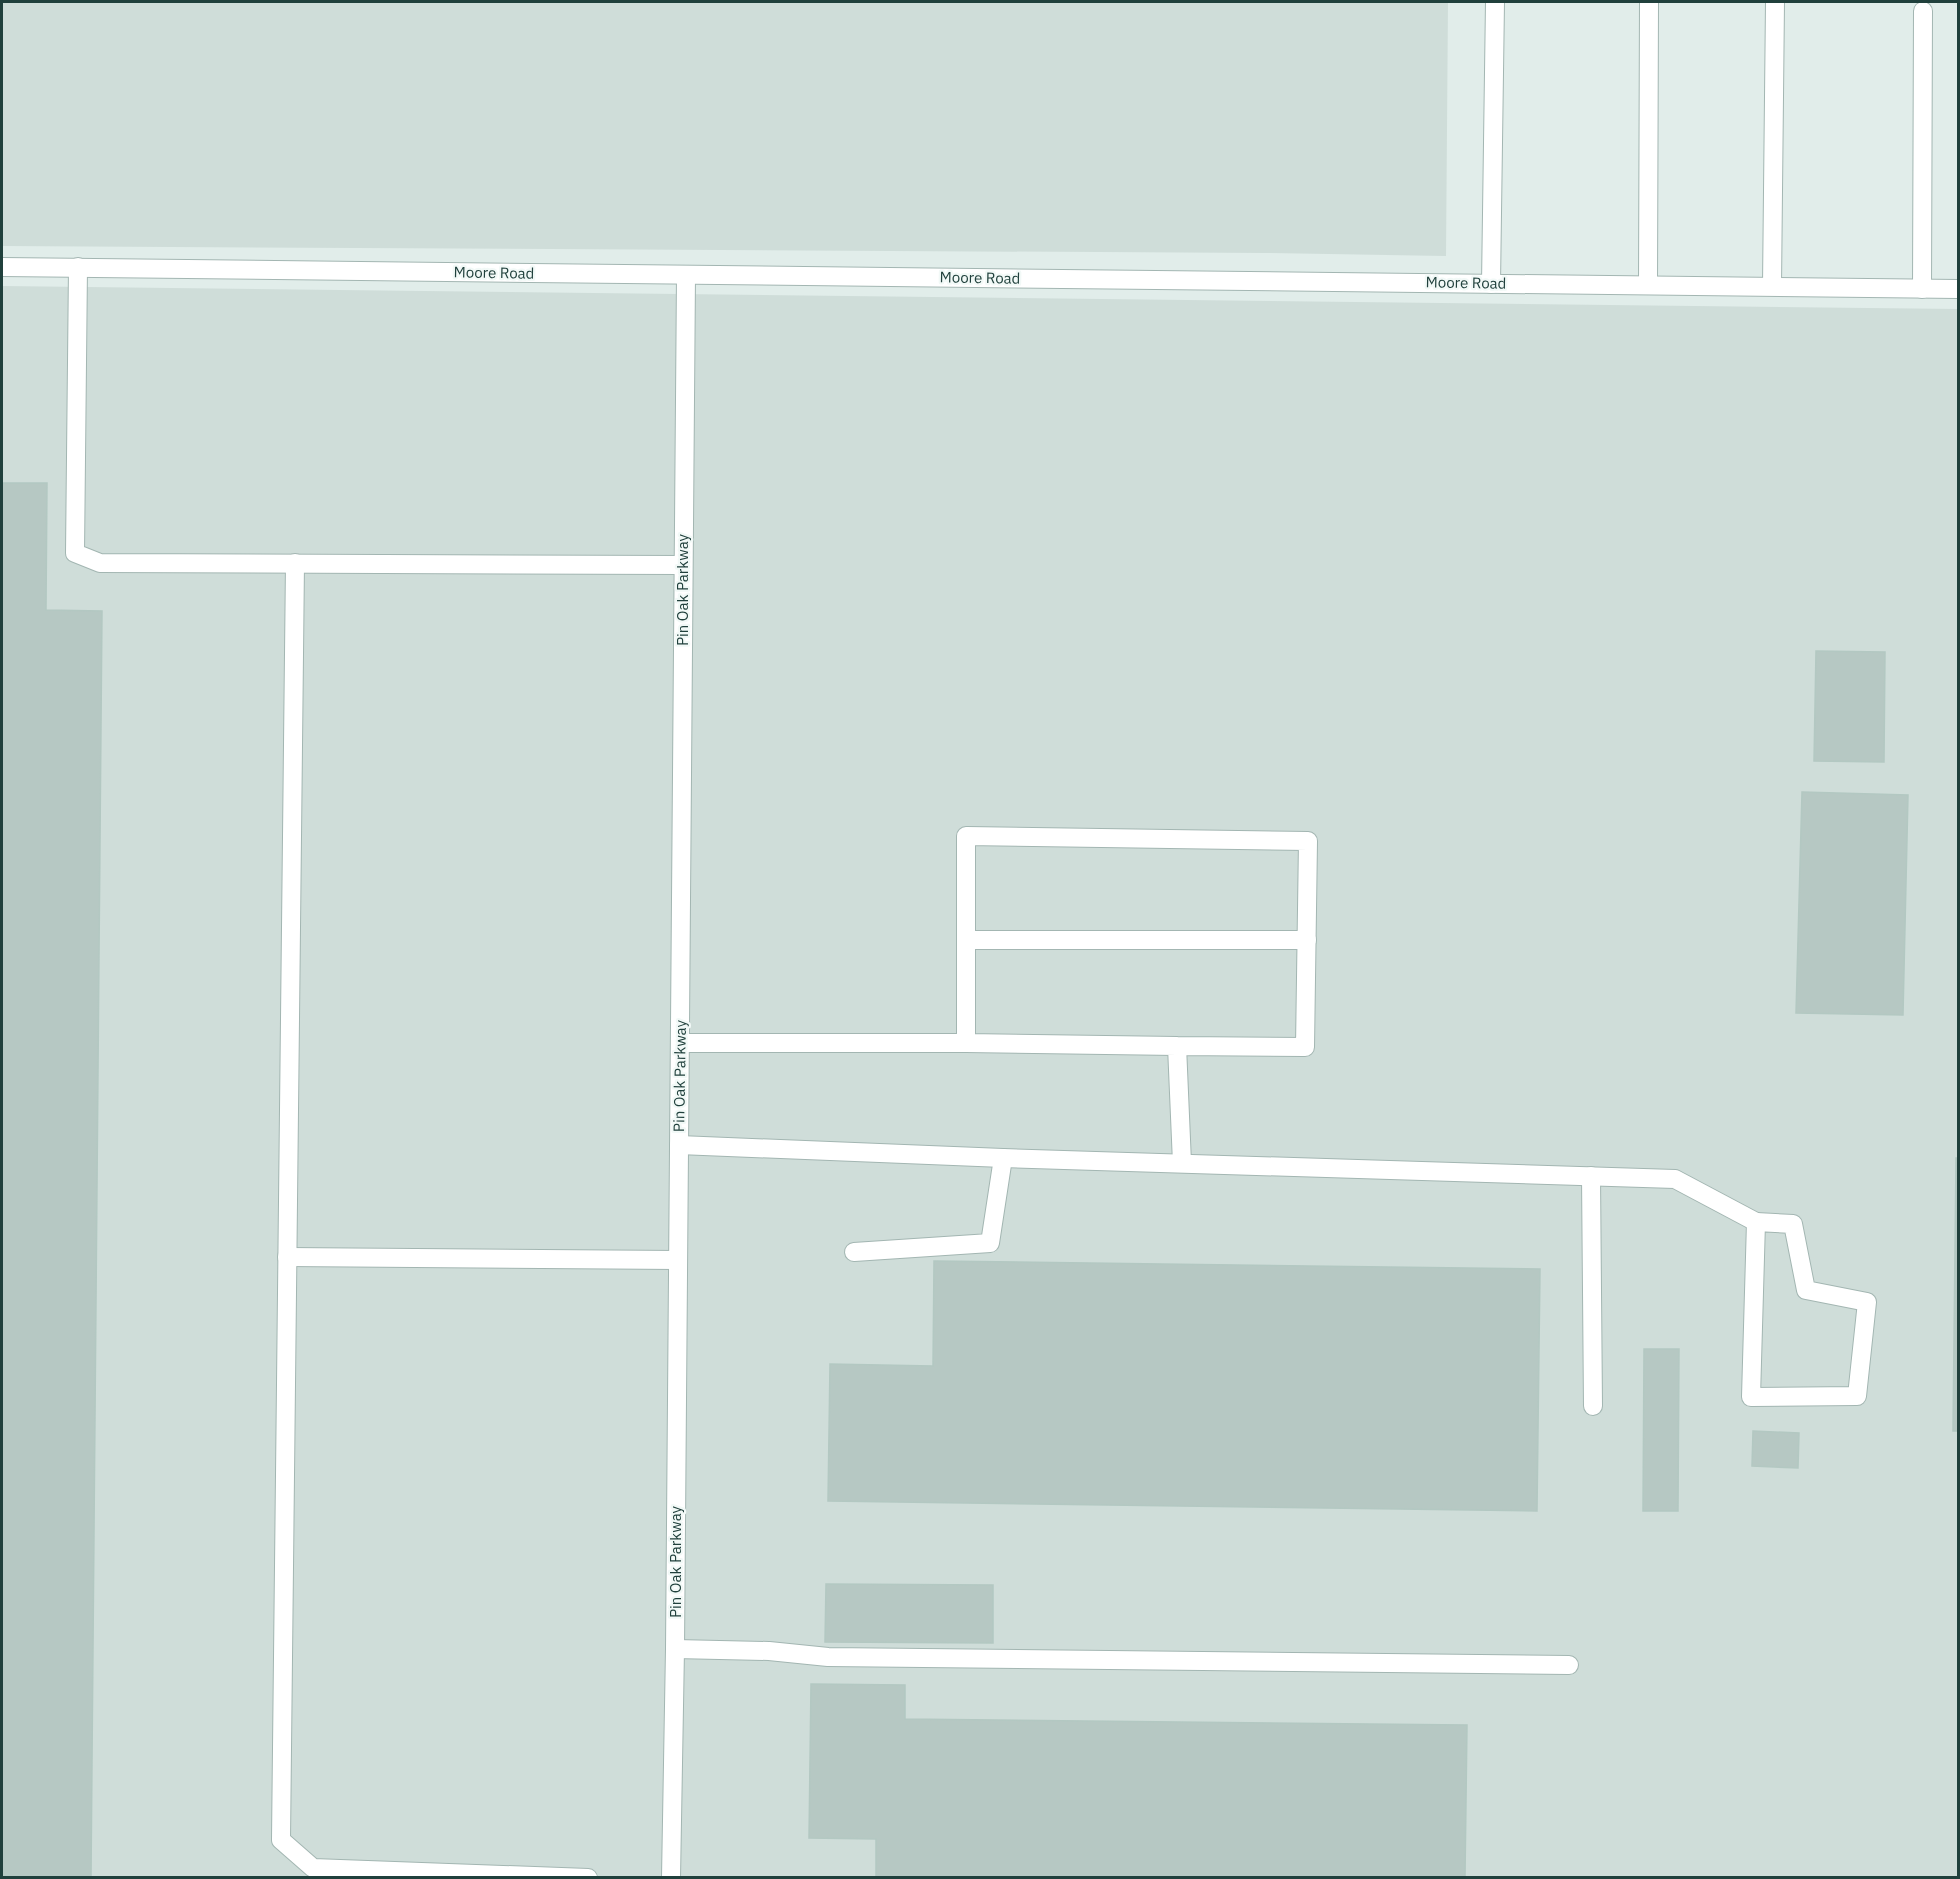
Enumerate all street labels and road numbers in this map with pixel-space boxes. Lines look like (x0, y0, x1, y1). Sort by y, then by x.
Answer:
street label: Moore Road (454, 262, 535, 283)
street label: Moore Road (940, 267, 1021, 288)
street label: Moore Road (1426, 272, 1507, 293)
street label: Pin Oak Parkway (673, 533, 692, 646)
street label: Pin Oak Parkway (669, 1019, 690, 1132)
street label: Pin Oak Parkway (666, 1505, 685, 1618)

